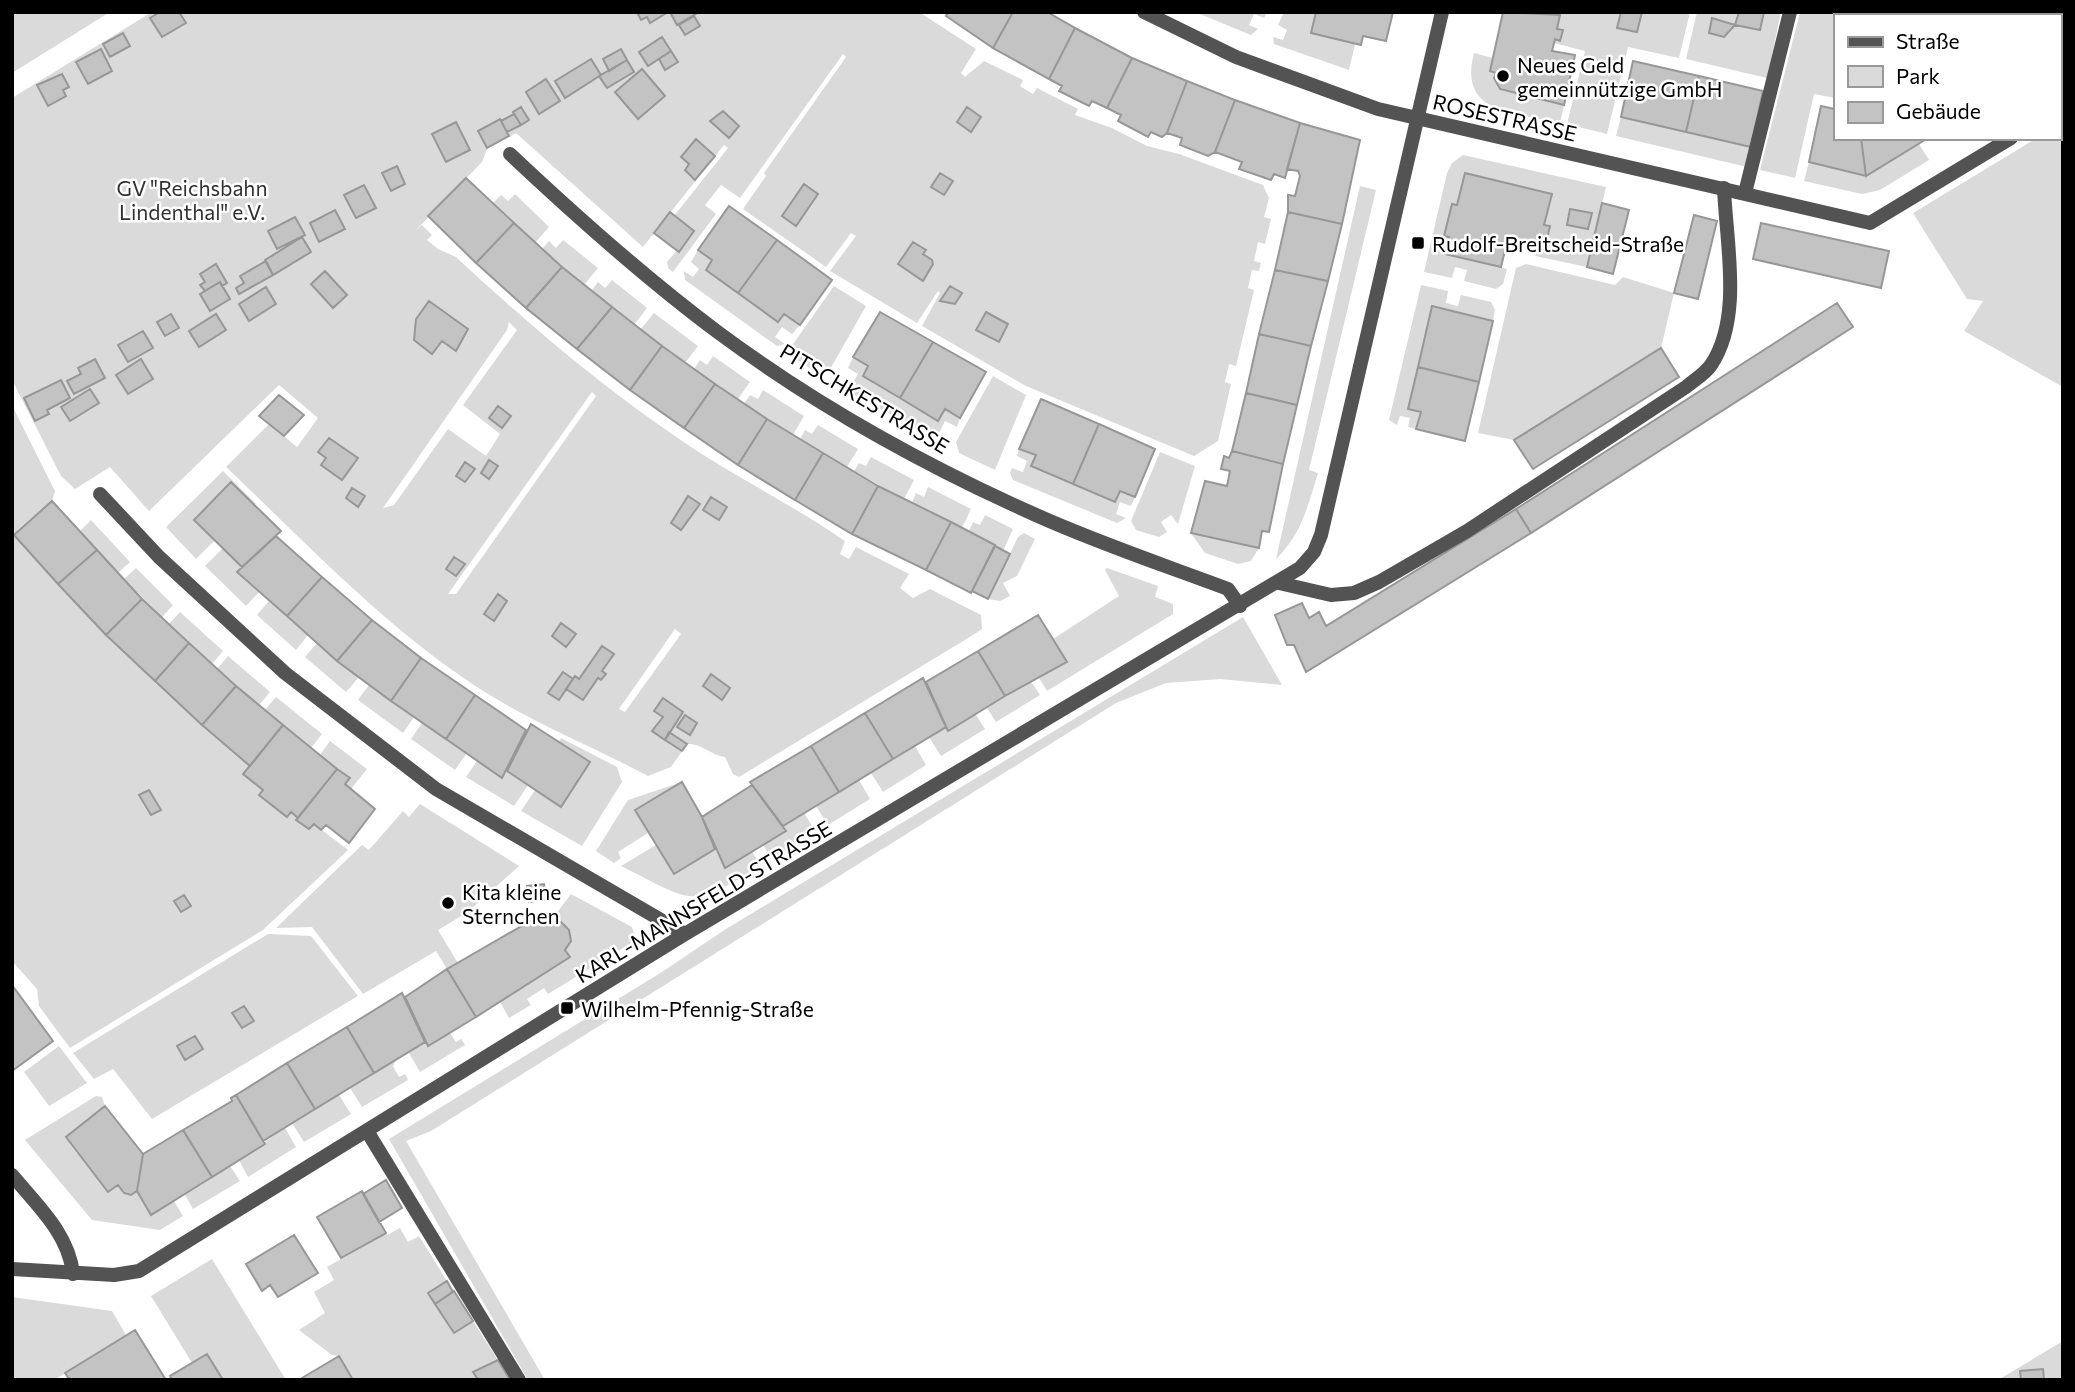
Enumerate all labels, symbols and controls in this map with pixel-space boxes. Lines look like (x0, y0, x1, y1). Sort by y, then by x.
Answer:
legend (1834, 14, 2061, 140)
text: Straße (1896, 28, 1960, 53)
place label: Neues Geld gemeinnützige GmbH (1517, 52, 1722, 101)
text: Park (1896, 63, 1940, 88)
marker: Neues Geld gemeinnützige GmbH (1495, 68, 1511, 84)
street label: ROSESTRASSE (1431, 88, 1579, 146)
text: Gebäude (1896, 98, 1981, 123)
park label: GV "Reichsbahn Lindenthal" e.V. (117, 175, 267, 224)
place label: Rudolf-Breitscheid-Straße (1432, 231, 1684, 256)
marker: Rudolf-Breitscheid-Straße (1410, 235, 1426, 251)
street label: PITSCHKESTRASSE (776, 338, 954, 458)
street label: KARL-MANNSFELD-STRASSE (571, 815, 835, 987)
place label: Kita kleine Sternchen (462, 879, 561, 928)
marker: Kita kleine Sternchen (440, 895, 456, 911)
place label: Wilhelm-Pfennig-Straße (581, 996, 814, 1021)
marker: Wilhelm-Pfennig-Straße (559, 1000, 575, 1016)

